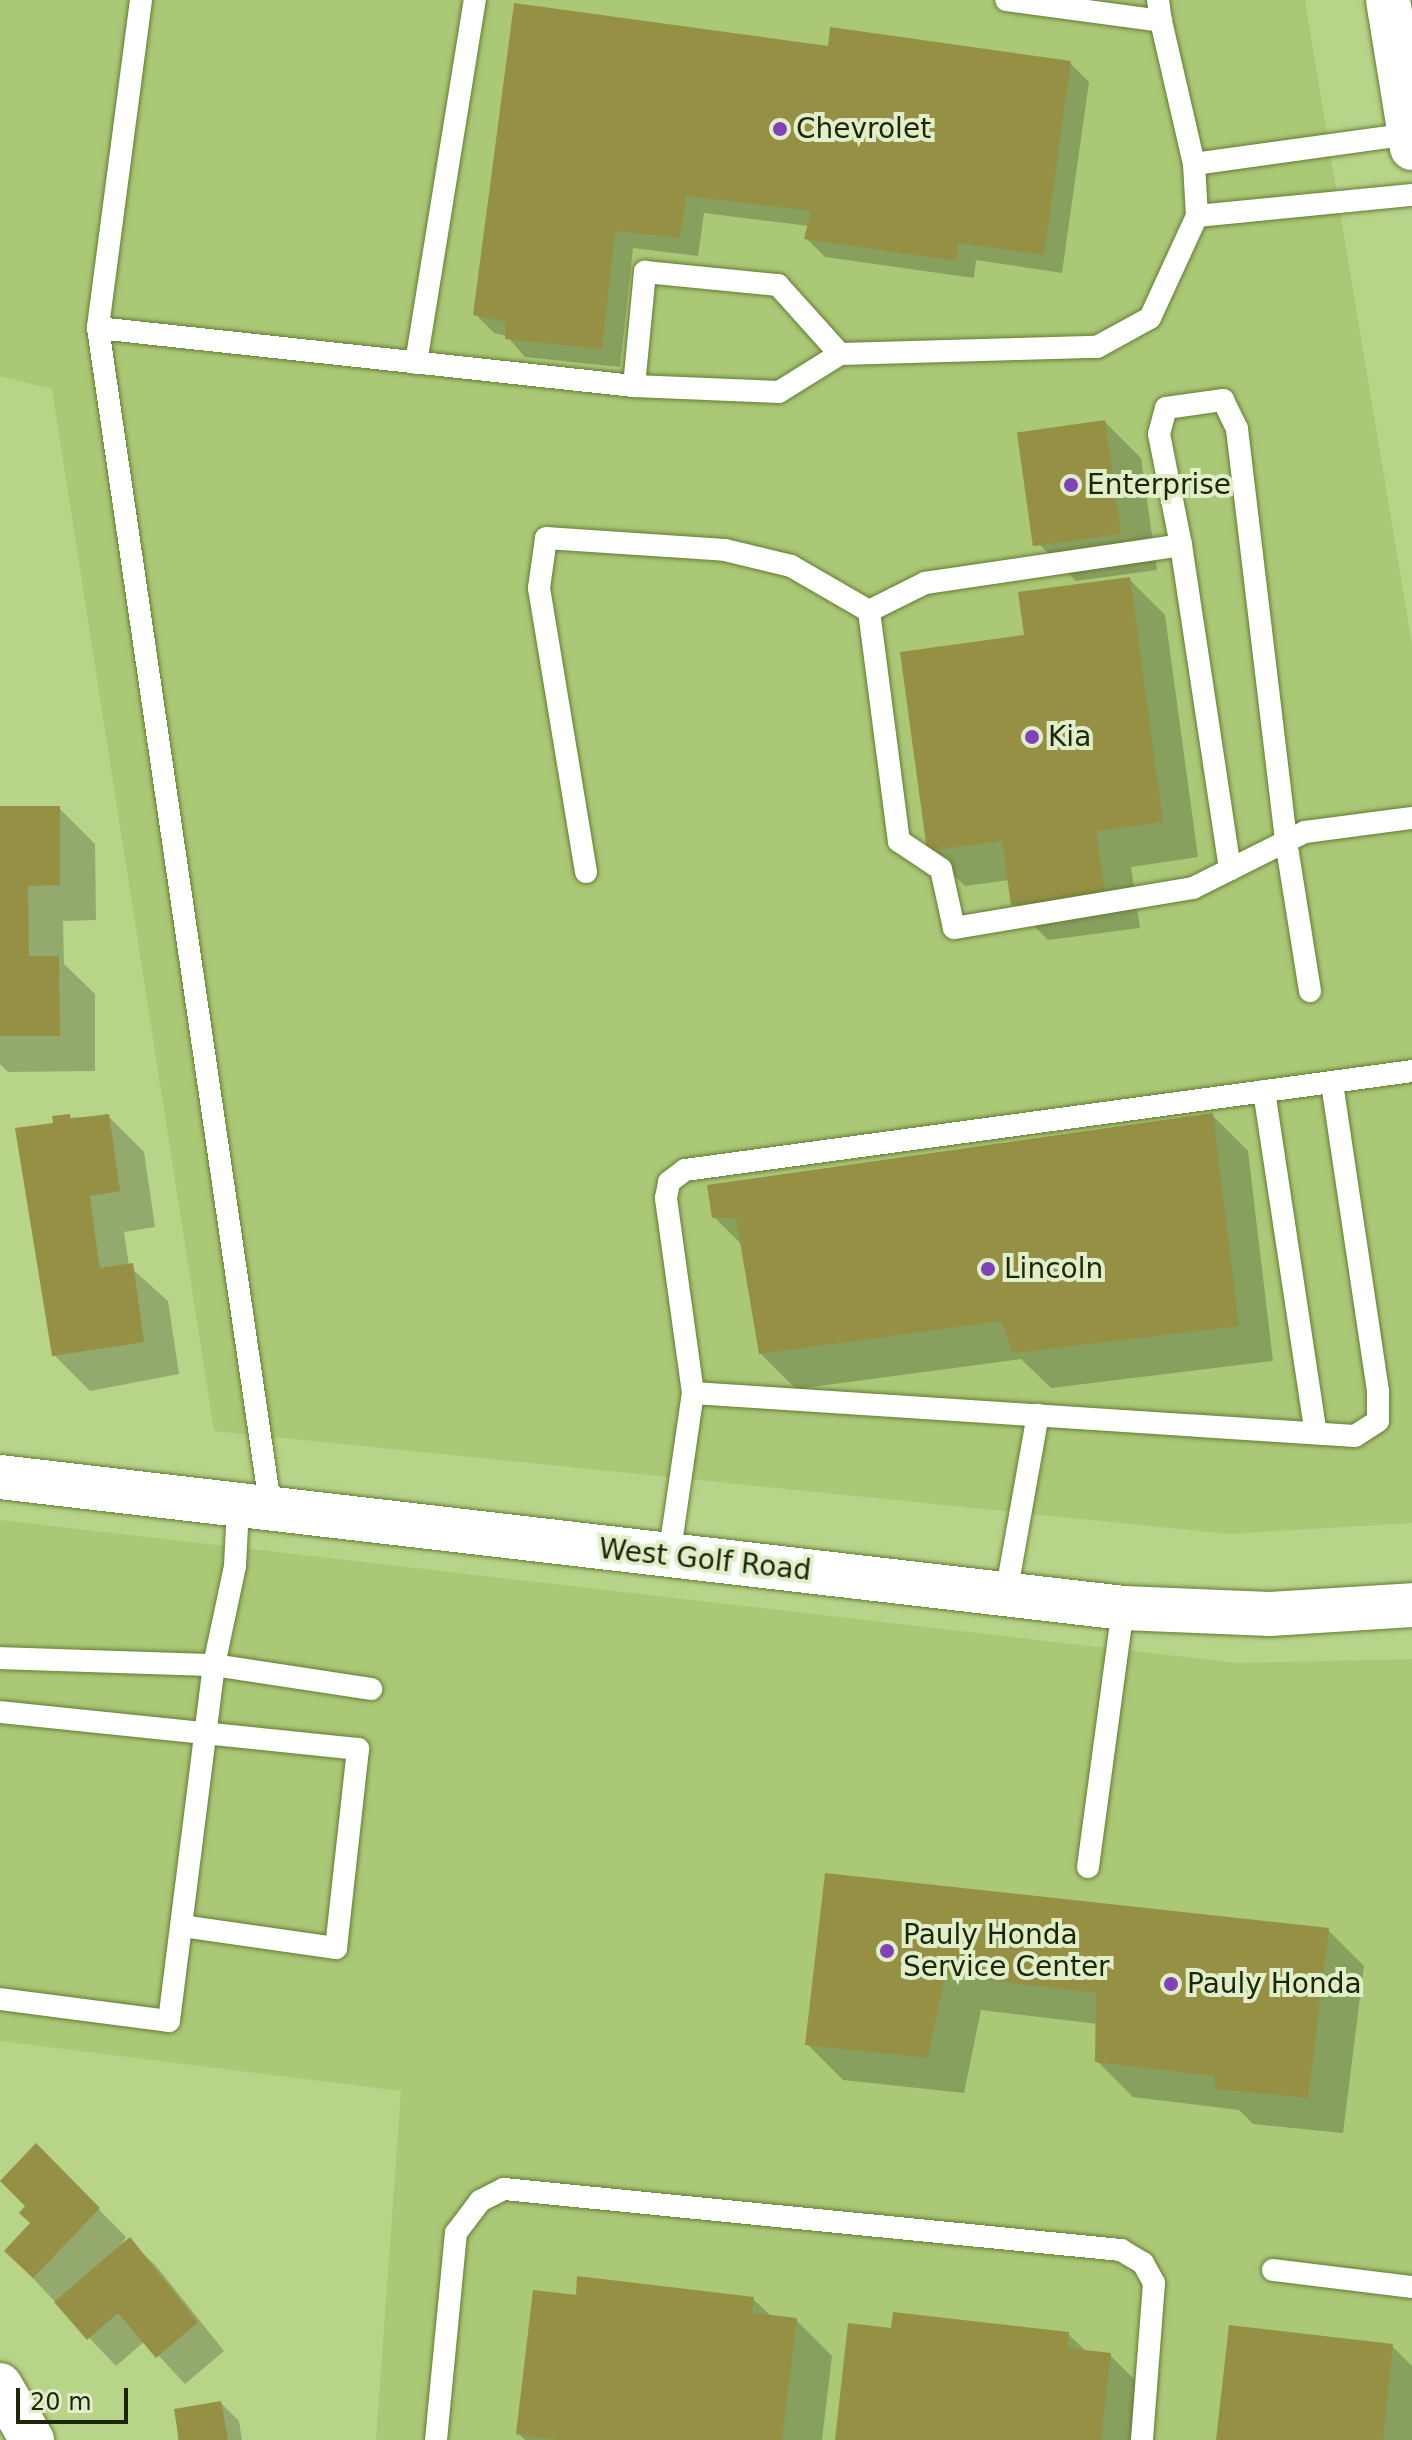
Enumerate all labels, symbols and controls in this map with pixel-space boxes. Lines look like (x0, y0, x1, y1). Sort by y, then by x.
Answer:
place label: Chevrolet (796, 112, 931, 146)
marker: Chevrolet (771, 120, 789, 138)
place label: Enterprise (1087, 468, 1231, 502)
marker: Enterprise (1062, 476, 1080, 494)
place label: Kia (1048, 720, 1091, 754)
marker: Kia (1023, 728, 1041, 746)
place label: Lincoln (1004, 1252, 1103, 1286)
marker: Lincoln (979, 1260, 997, 1278)
street label: West Golf Road (597, 1532, 813, 1588)
place label: Pauly Honda Service Center (903, 1918, 1110, 1984)
marker: Pauly Honda Service Center (878, 1942, 896, 1960)
place label: Pauly Honda (1187, 1967, 1362, 2001)
marker: Pauly Honda (1162, 1975, 1180, 1993)
scale bar (20, 2372, 132, 2422)
text: 20 m (30, 2388, 92, 2416)

